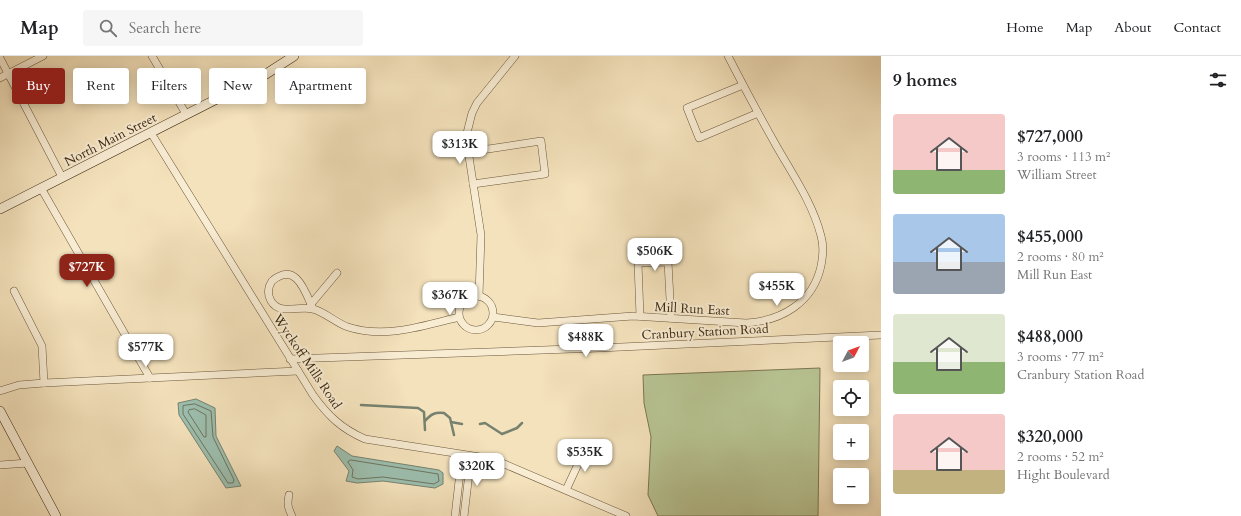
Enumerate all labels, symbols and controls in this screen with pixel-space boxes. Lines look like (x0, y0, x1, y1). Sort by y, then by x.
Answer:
search box (83, 10, 363, 46)
text: Map (20, 15, 59, 41)
icon: search (97, 17, 119, 39)
text: Search here (129, 18, 201, 38)
text: Home (1006, 18, 1044, 37)
text: Map (1066, 18, 1092, 37)
text: About (1114, 18, 1151, 37)
text: Contact (1173, 18, 1221, 37)
chip: Buy (12, 68, 65, 104)
chip: Rent (73, 68, 129, 104)
chip: Filters (137, 68, 201, 104)
chip: New (209, 68, 267, 104)
chip: Apartment (275, 68, 366, 104)
text: 9 homes (893, 69, 957, 92)
icon: filters (1207, 69, 1229, 91)
street label: North Main Street (61, 109, 160, 171)
text: $727,000 (1017, 125, 1083, 148)
icon: home (925, 130, 973, 178)
pin: $313K (432, 131, 488, 165)
text: $313K (441, 135, 479, 153)
text: 3 rooms · 113 m² (1017, 148, 1110, 166)
text: William Street (1017, 166, 1097, 184)
text: $455,000 (1017, 225, 1083, 248)
icon: home (925, 230, 973, 278)
pin: $506K (627, 238, 683, 272)
text: $506K (636, 242, 674, 260)
text: 2 rooms · 80 m² (1017, 248, 1104, 266)
pin: $727K (59, 254, 115, 288)
text: $727K (68, 258, 106, 276)
text: Mill Run East (1017, 266, 1092, 284)
pin: $455K (749, 273, 805, 307)
text: $455K (758, 277, 796, 295)
pin: $367K (422, 282, 478, 316)
text: $367K (431, 286, 469, 304)
street label: Mill Run East (654, 298, 730, 320)
street label: Wyckoff Mills Road (268, 310, 346, 413)
street label: Cranbury Station Road (641, 320, 769, 344)
pin: $488K (558, 324, 614, 358)
text: $488,000 (1017, 325, 1083, 348)
text: $488K (567, 328, 605, 346)
icon: home (925, 330, 973, 378)
pin: $577K (118, 334, 174, 368)
north arrow (833, 336, 869, 372)
map controls (833, 336, 869, 504)
text: $577K (127, 338, 165, 356)
text: 3 rooms · 77 m² (1017, 348, 1104, 366)
text: Cranbury Station Road (1017, 366, 1144, 384)
button: locate (833, 380, 869, 416)
button: + (833, 424, 869, 460)
text: $320,000 (1017, 425, 1083, 448)
icon: home (925, 430, 973, 478)
pin: $535K (557, 439, 613, 473)
text: $535K (566, 443, 604, 461)
text: 2 rooms · 52 m² (1017, 448, 1104, 466)
pin: $320K (449, 453, 505, 487)
text: $320K (458, 457, 496, 475)
text: Hight Boulevard (1017, 466, 1110, 484)
button: − (833, 468, 869, 504)

